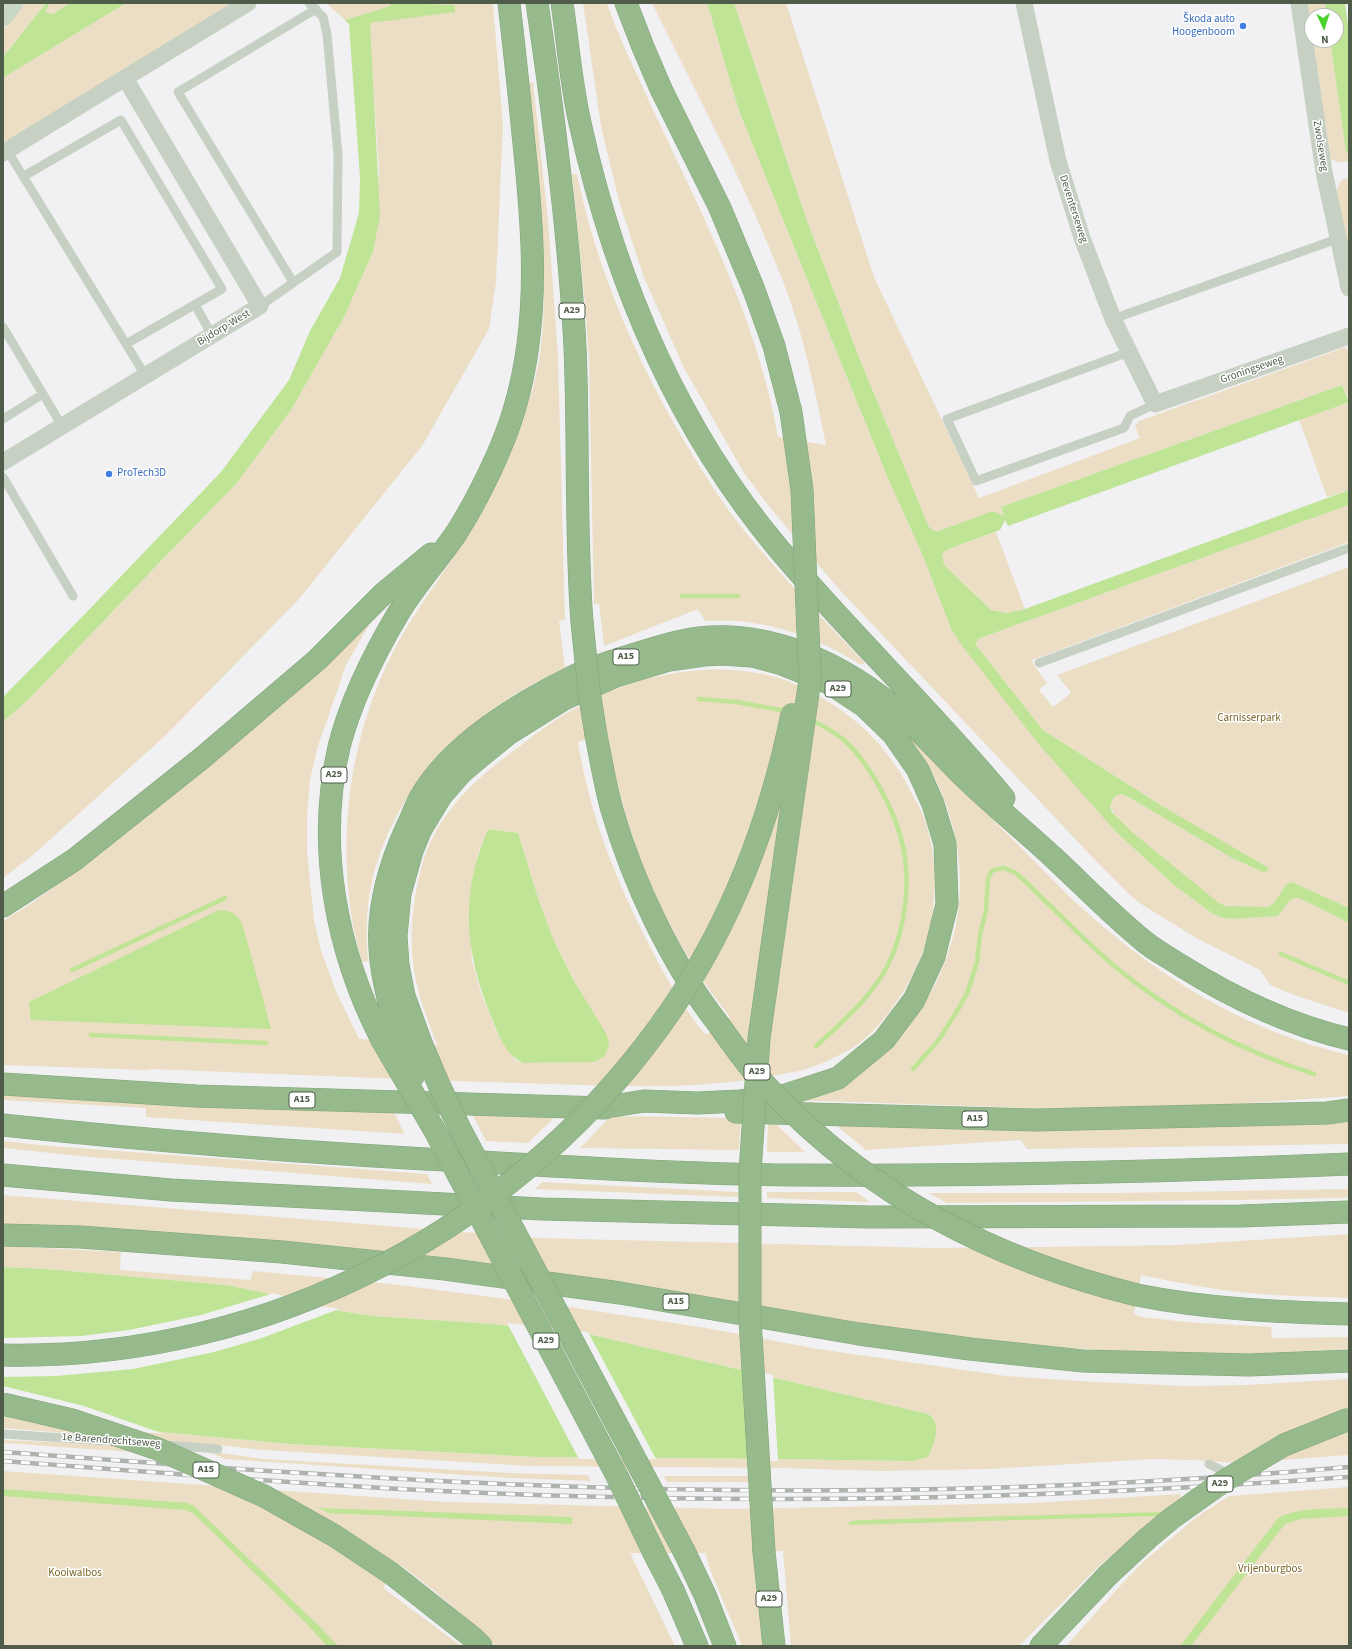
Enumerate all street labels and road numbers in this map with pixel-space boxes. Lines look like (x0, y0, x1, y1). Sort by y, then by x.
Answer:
street label: Zwolseweg (1309, 120, 1331, 172)
street label: Deventerseweg (1056, 173, 1090, 245)
road number: A29 (559, 303, 585, 319)
street label: Bijdorp-West (195, 307, 253, 349)
street label: Groningseweg (1219, 353, 1285, 387)
road number: A15 (613, 649, 639, 665)
road number: A29 (825, 681, 851, 697)
road number: A29 (321, 767, 347, 783)
road number: A29 (744, 1064, 770, 1080)
road number: A15 (289, 1092, 315, 1108)
road number: A15 (962, 1111, 988, 1127)
road number: A15 (663, 1294, 689, 1310)
road number: A29 (533, 1333, 559, 1349)
street label: 1e Barendrechtseweg (61, 1431, 161, 1451)
road number: A15 (193, 1462, 219, 1478)
road number: A29 (1207, 1476, 1233, 1492)
road number: A29 (756, 1591, 782, 1607)

